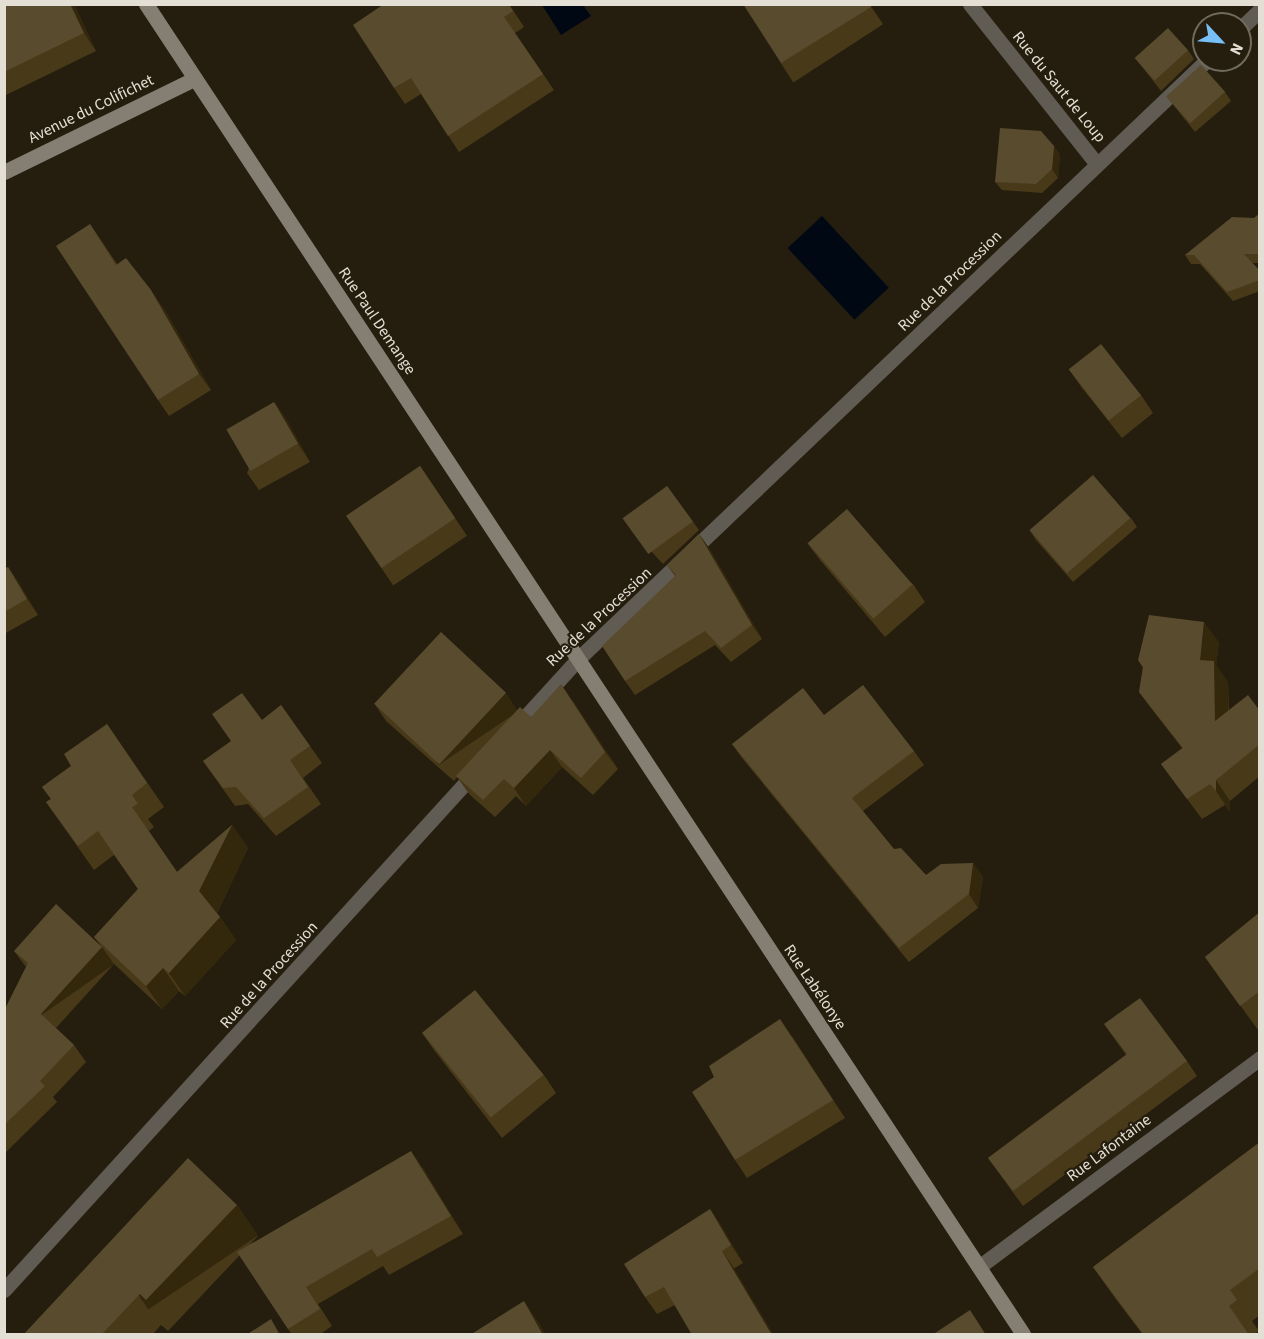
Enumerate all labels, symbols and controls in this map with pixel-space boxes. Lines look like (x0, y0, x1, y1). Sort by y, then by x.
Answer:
north arrow (1192, 12, 1252, 72)
street label: Rue du Saut de Loup (1008, 28, 1110, 146)
text: N (1224, 39, 1249, 59)
street label: Avenue du Colifichet (25, 70, 157, 148)
street label: Rue de la Procession (894, 226, 1006, 336)
street label: Rue Paul Demange (334, 264, 420, 378)
street label: Rue de la Procession (542, 563, 656, 671)
street label: Rue de la Procession (216, 918, 322, 1032)
street label: Rue Labélonye (780, 941, 850, 1033)
street label: Rue Lafontaine (1063, 1110, 1155, 1186)

